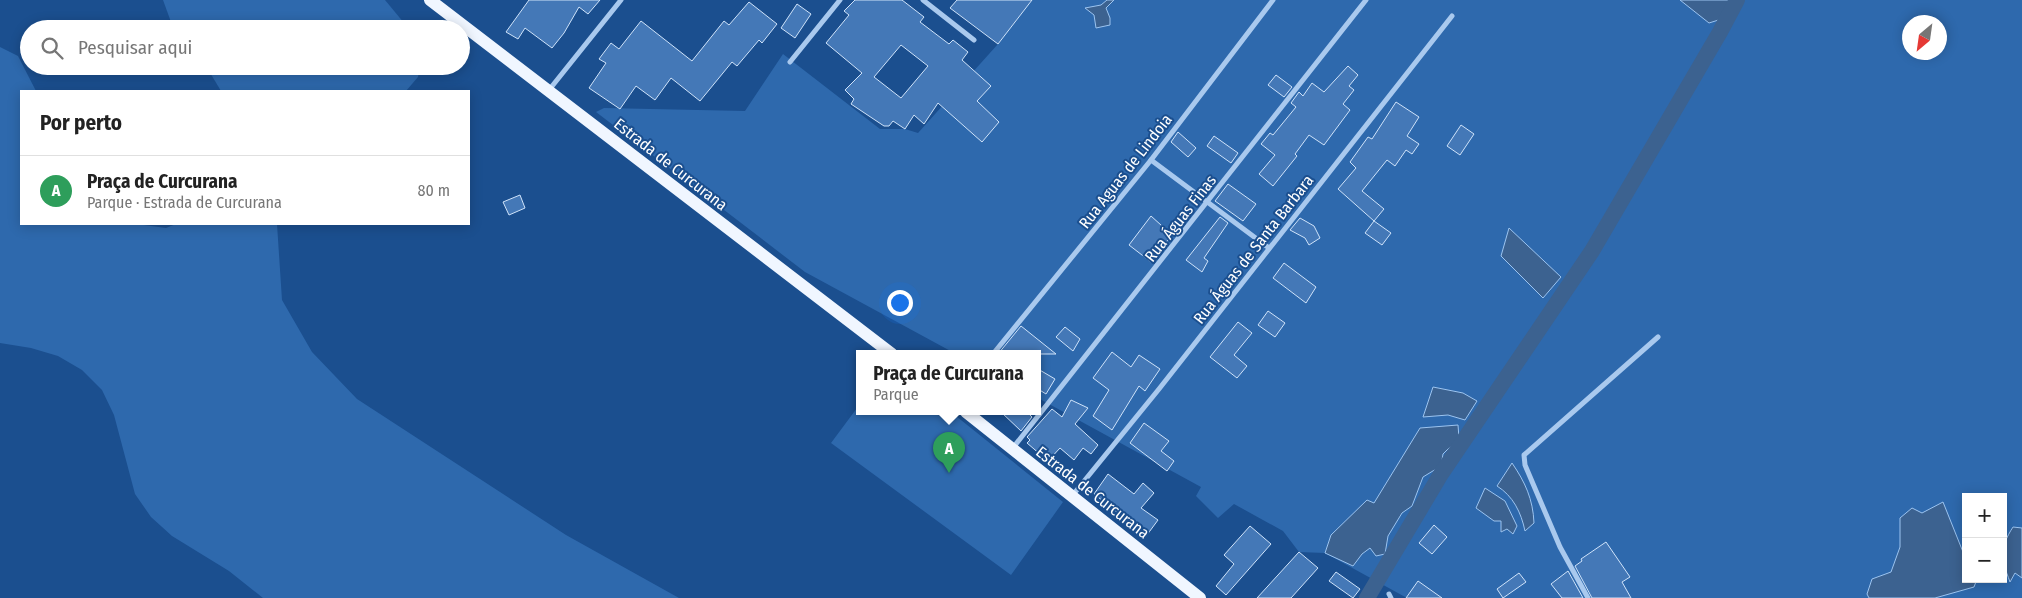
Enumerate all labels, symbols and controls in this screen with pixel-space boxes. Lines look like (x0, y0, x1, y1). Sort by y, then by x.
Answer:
north arrow (1902, 15, 1947, 60)
search box (20, 20, 470, 75)
icon: search (38, 34, 66, 62)
text: Pesquisar aqui (78, 36, 192, 59)
text: Por perto (40, 110, 122, 136)
street label: Rua Aguas de Lindoia (1075, 110, 1176, 232)
street label: Estrada de Curcurana (610, 114, 731, 215)
text: Praça de Curcurana (87, 170, 237, 193)
street label: Rua Águas Finas (1141, 171, 1220, 265)
street label: Rua Águas de Santa Barbara (1189, 171, 1318, 328)
text: A (52, 181, 60, 200)
text: 80 m (418, 181, 450, 200)
text: Parque · Estrada de Curcurana (87, 193, 282, 212)
your location (887, 290, 913, 316)
popup (856, 350, 1041, 415)
text: Praça de Curcurana (873, 362, 1024, 385)
text: Parque (873, 385, 919, 404)
pin: A (933, 432, 965, 473)
street label: Estrada de Curcurana (1032, 442, 1153, 543)
map controls (1962, 493, 2007, 583)
button: + (1962, 493, 2007, 538)
button: − (1962, 538, 2007, 583)

